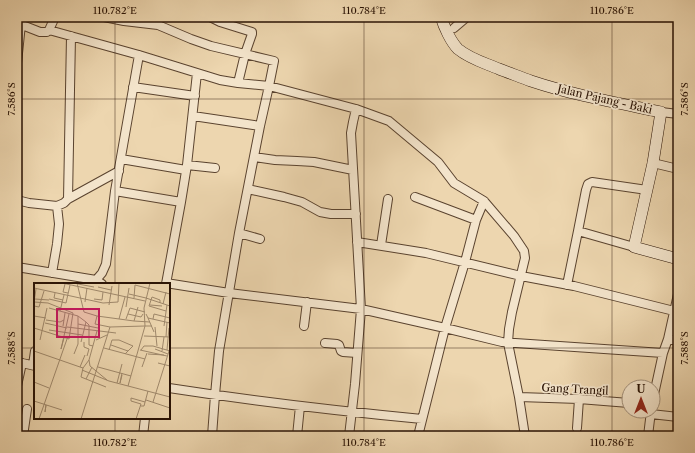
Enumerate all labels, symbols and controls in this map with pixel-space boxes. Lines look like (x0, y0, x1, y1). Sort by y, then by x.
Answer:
text: 110.782°E (93, 4, 137, 17)
text: 110.784°E (342, 4, 386, 17)
text: 110.786°E (590, 4, 634, 17)
street label: Jalan Pajang - Baki (554, 81, 654, 117)
text: 7.586°S (5, 82, 18, 116)
text: 7.586°S (678, 82, 691, 116)
inset map (34, 283, 170, 419)
text: 7.588°S (5, 331, 18, 365)
text: 7.588°S (678, 331, 691, 365)
north arrow (621, 379, 661, 419)
street label: Gang Trangil (541, 380, 610, 398)
text: U (637, 382, 646, 396)
text: 110.782°E (93, 436, 137, 449)
text: 110.784°E (342, 436, 386, 449)
text: 110.786°E (590, 436, 634, 449)

